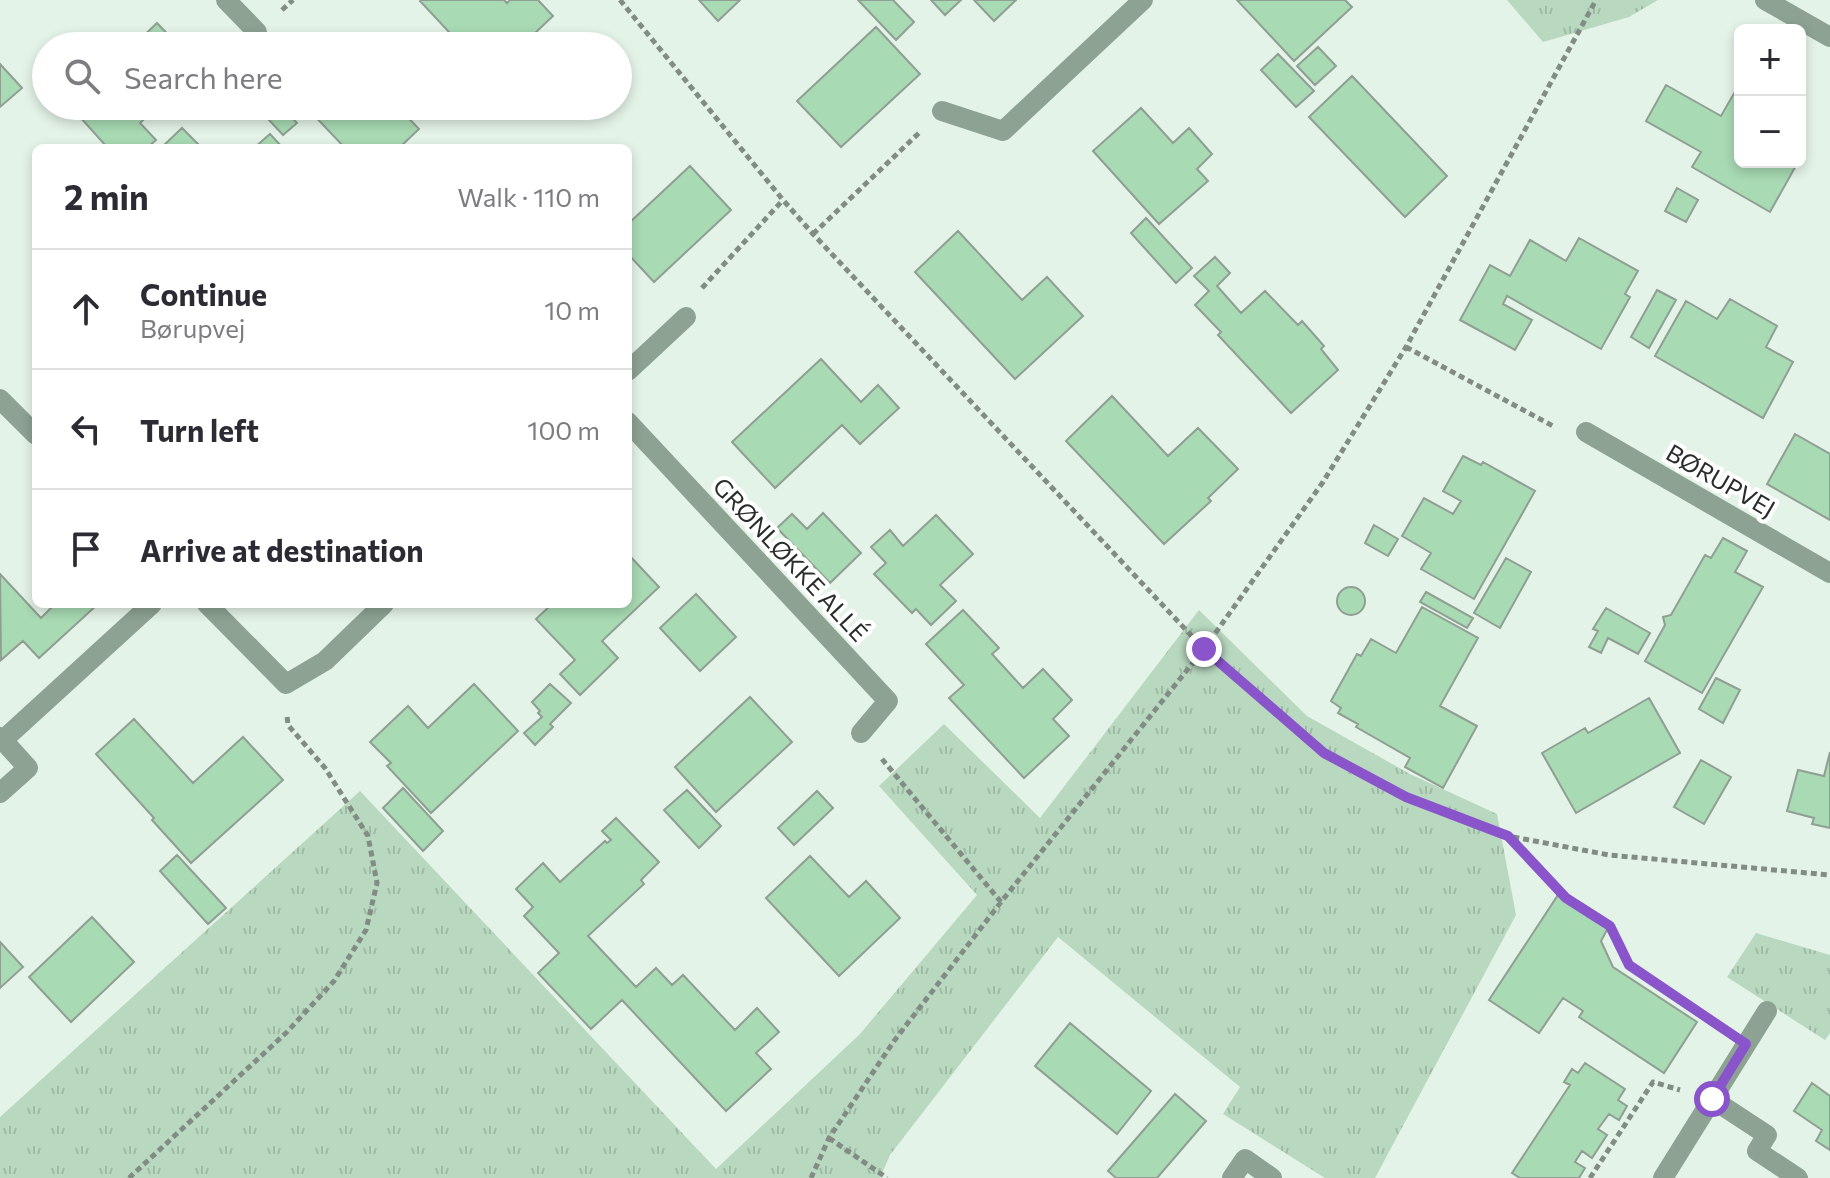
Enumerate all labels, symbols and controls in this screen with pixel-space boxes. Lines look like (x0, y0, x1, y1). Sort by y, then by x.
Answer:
map controls (1734, 24, 1806, 168)
button: + (1734, 24, 1806, 96)
search box (32, 32, 632, 120)
icon: search (60, 54, 104, 98)
text: Search here (124, 58, 283, 95)
button: − (1734, 96, 1806, 168)
text: 2 min (64, 175, 149, 217)
text: Walk · 110 m (458, 181, 600, 212)
text: Continue (140, 275, 267, 312)
icon: ahead (64, 287, 108, 331)
text: 10 m (544, 294, 600, 325)
text: Børupvej (140, 312, 245, 343)
icon: left (64, 407, 108, 451)
text: Turn left (140, 411, 259, 448)
text: 100 m (527, 414, 600, 445)
street label: BØRUPVEJ (1661, 437, 1781, 523)
street label: GRØNLØKKE ALLÉ (708, 471, 874, 647)
icon: arrive (64, 527, 108, 571)
text: Arrive at destination (140, 531, 424, 568)
route end (1186, 631, 1222, 667)
route start (1694, 1081, 1730, 1117)

